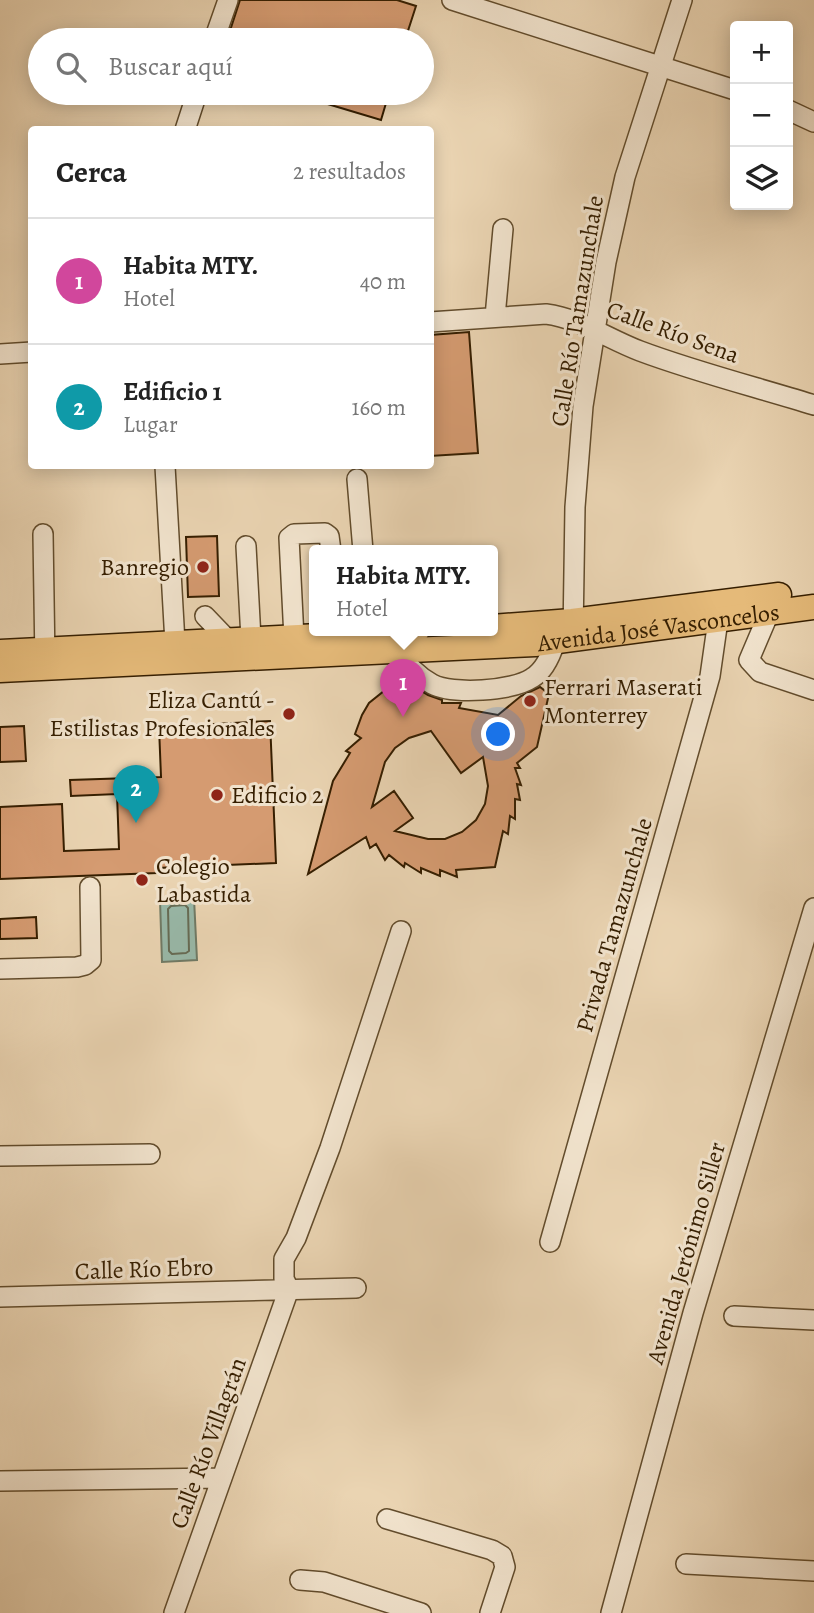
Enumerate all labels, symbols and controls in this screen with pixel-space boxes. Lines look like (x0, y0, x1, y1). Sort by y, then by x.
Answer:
map controls (730, 21, 793, 210)
button: + (730, 21, 793, 84)
search box (28, 28, 434, 105)
icon: search (52, 48, 90, 86)
text: Buscar aquí (108, 49, 233, 84)
button: − (730, 84, 793, 147)
button: layers (730, 147, 793, 210)
text: Cerca (56, 152, 127, 192)
text: 2 resultados (293, 156, 406, 187)
street label: Calle Río Tamazunchale (543, 193, 611, 429)
text: Habita MTY. (123, 248, 258, 283)
text: 1 (75, 266, 83, 297)
text: 40 m (360, 266, 406, 297)
text: Hotel (123, 283, 175, 314)
street label: Calle Río Sena (602, 293, 744, 371)
text: Edificio 1 (123, 374, 222, 409)
text: 2 (73, 392, 85, 423)
text: 160 m (352, 392, 406, 423)
text: Lugar (123, 409, 178, 440)
popup (309, 545, 498, 636)
place label: Banregio (100, 551, 189, 583)
text: Habita MTY. (336, 558, 471, 593)
marker: Banregio (195, 559, 211, 575)
text: Hotel (336, 593, 388, 624)
street label: Avenida José Vasconcelos (534, 596, 781, 660)
pin: 1 (380, 659, 426, 717)
place label: Ferrari Maserati Monterrey (544, 671, 703, 731)
place label: Eliza Cantú - Estilistas Profesionales (50, 684, 275, 744)
marker: Ferrari Maserati Monterrey (522, 693, 538, 709)
marker: Eliza Cantú - Estilistas Profesionales (281, 706, 297, 722)
your location (481, 717, 515, 751)
pin: 2 (113, 765, 159, 823)
place label: Edificio 2 (231, 779, 323, 811)
marker: Edificio 2 (209, 787, 225, 803)
street label: Privada Tamazunchale (568, 814, 660, 1036)
place label: Colegio Labastida (156, 850, 252, 910)
marker: Colegio Labastida (134, 872, 150, 888)
street label: Avenida Jerónimo Siller (639, 1138, 733, 1369)
street label: Calle Río Ebro (74, 1251, 214, 1287)
street label: Calle Río Villagrán (162, 1353, 254, 1533)

